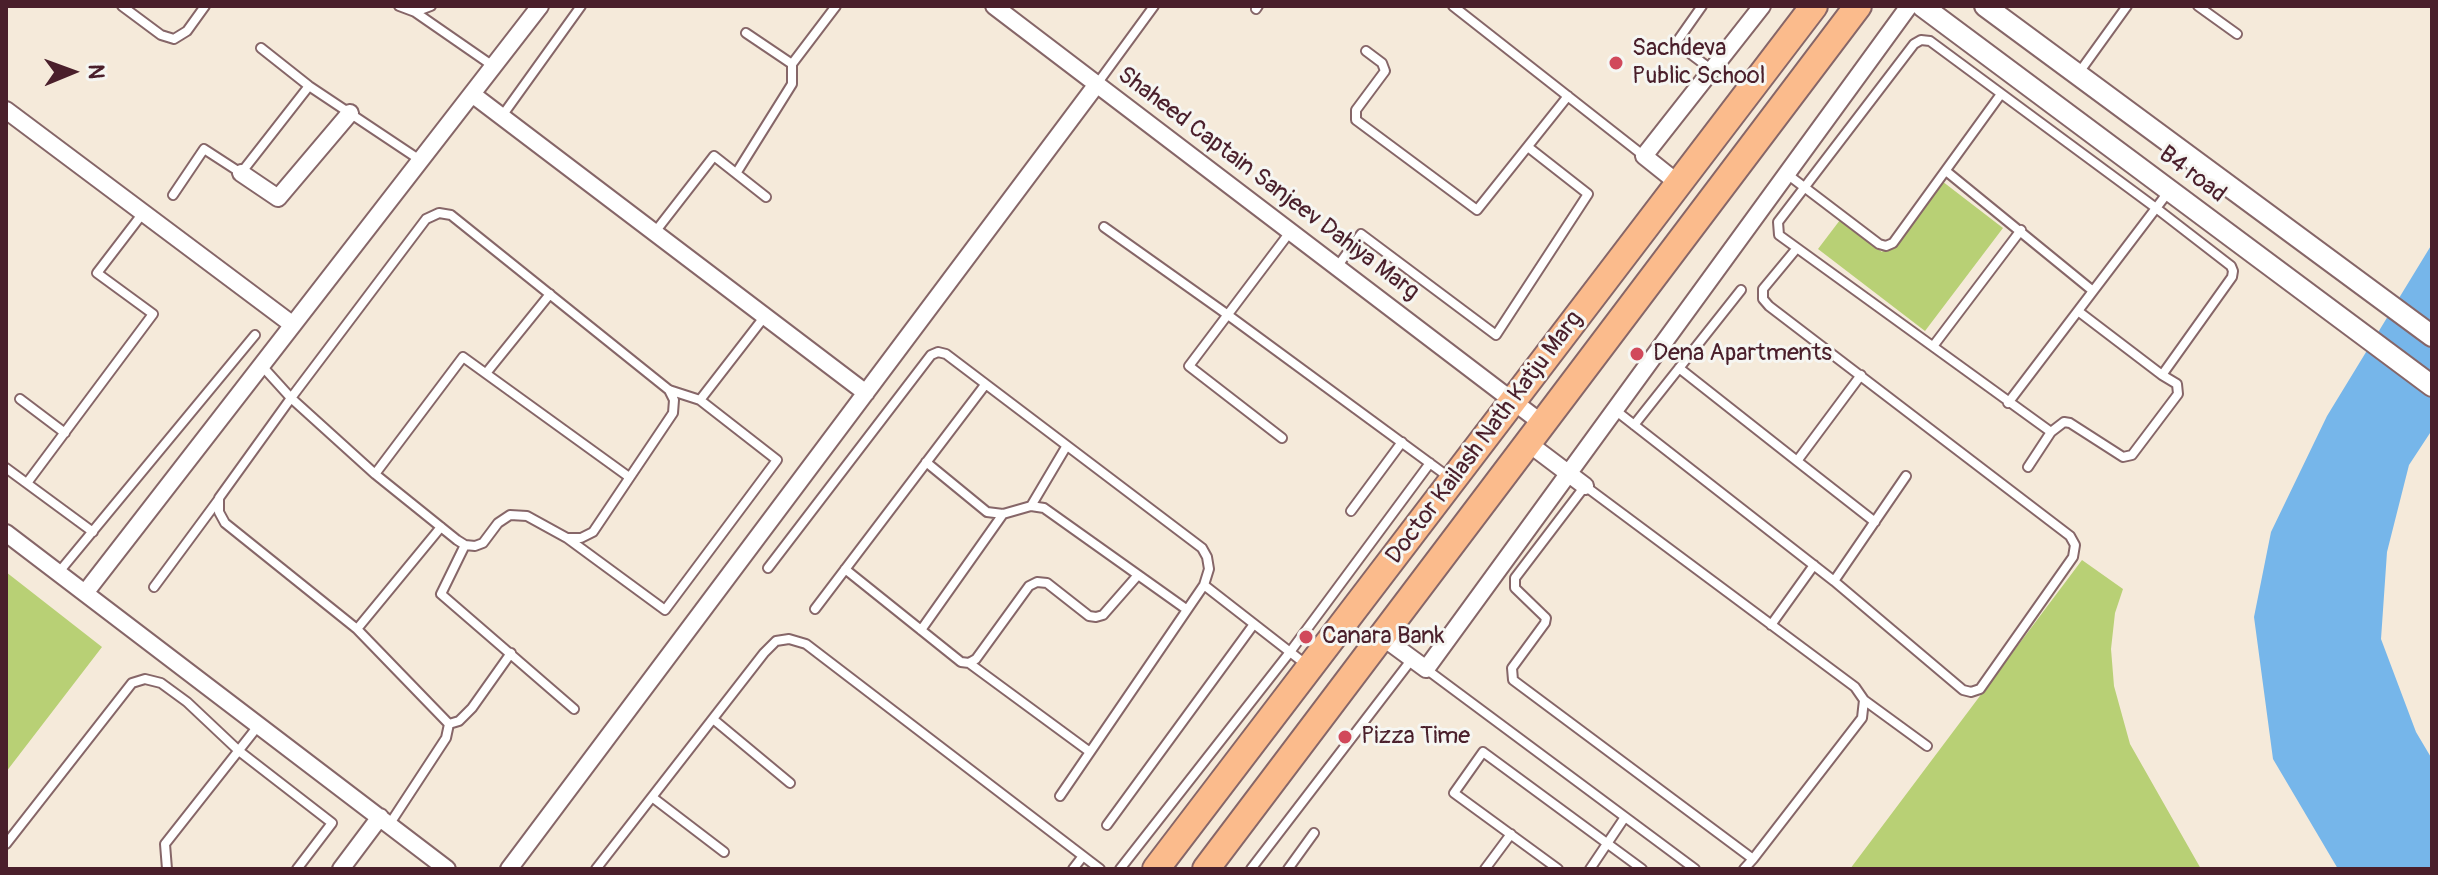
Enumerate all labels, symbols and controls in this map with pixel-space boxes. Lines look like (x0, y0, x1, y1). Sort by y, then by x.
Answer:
north arrow (32, 32, 112, 112)
place label: Sachdeva Public School (1632, 35, 1765, 91)
marker: Sachdeva Public School (1607, 54, 1625, 72)
street label: Shaheed Captain Sanjeev Dahiya Marg (1112, 61, 1424, 307)
text: N (82, 64, 110, 79)
street label: B4 road (2153, 140, 2231, 210)
street label: Doctor Kailash Nath Katju Marg (1380, 306, 1590, 570)
place label: Dena Apartments (1653, 340, 1832, 368)
marker: Dena Apartments (1628, 345, 1646, 363)
place label: Canara Bank (1322, 623, 1445, 651)
marker: Canara Bank (1297, 628, 1315, 646)
place label: Pizza Time (1361, 723, 1470, 751)
marker: Pizza Time (1336, 728, 1354, 746)

